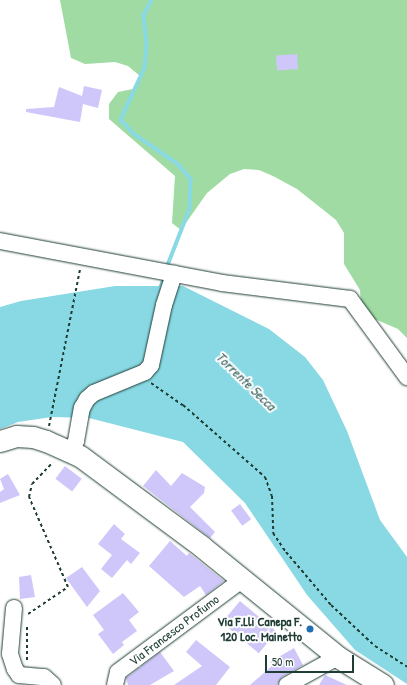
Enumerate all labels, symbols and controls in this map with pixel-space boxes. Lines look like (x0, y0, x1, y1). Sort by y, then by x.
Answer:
water label: Torrente Secca (213, 348, 279, 414)
street label: Via Francesco Profumo (126, 591, 222, 669)
place label: Via F.Lli Canepa F. 120 Loc. Mainetto (217, 614, 302, 645)
marker: Via F.Lli Canepa F. 120 Loc. Mainetto (305, 624, 315, 634)
scale bar (267, 647, 356, 673)
text: 50 m (272, 653, 293, 670)

